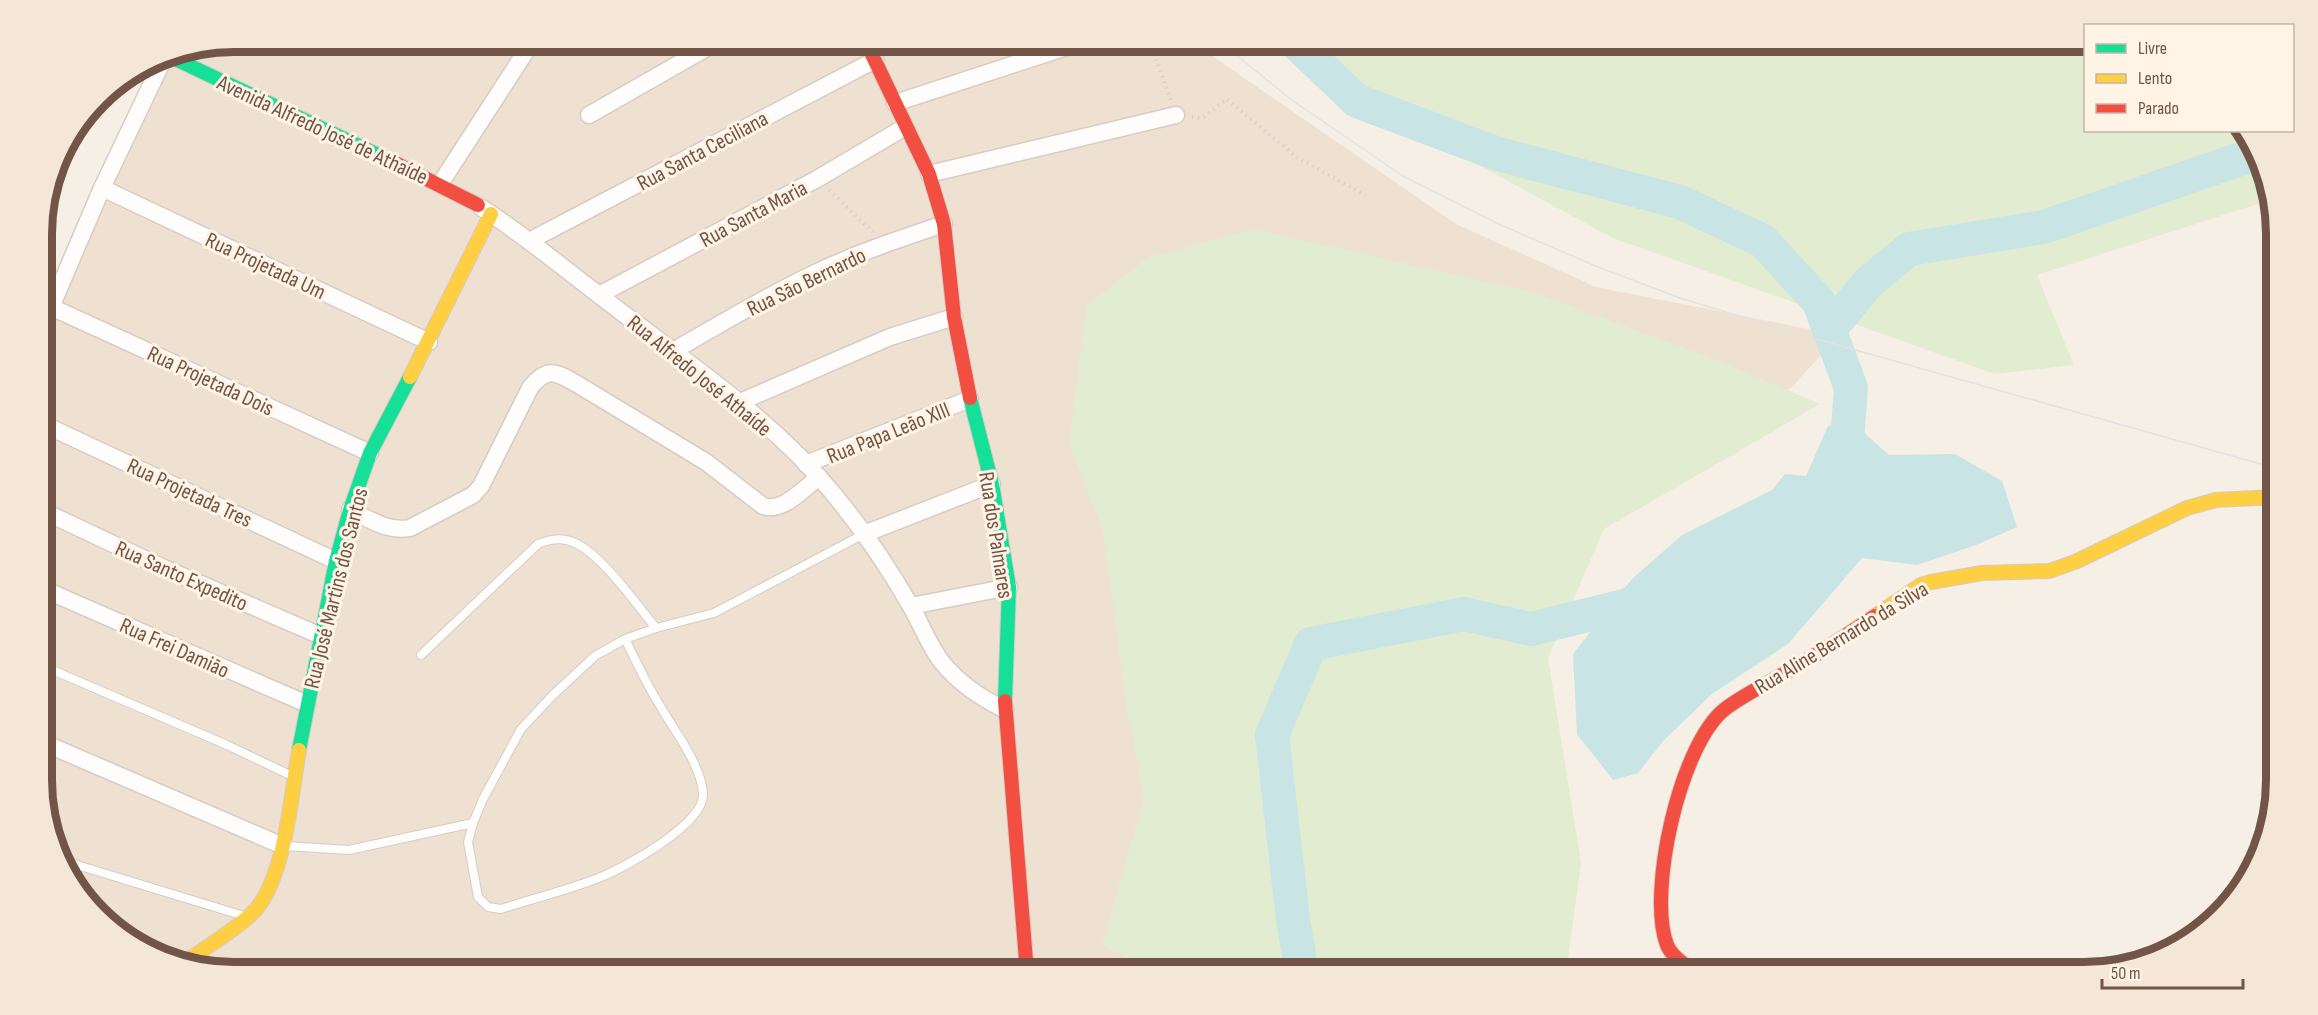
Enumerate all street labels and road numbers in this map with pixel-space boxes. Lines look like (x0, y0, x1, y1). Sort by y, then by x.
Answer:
street label: Avenida Alfredo José de Athaíde (212, 69, 432, 191)
street label: Rua Santa Ceciliana (633, 105, 773, 197)
street label: Rua Santa Maria (695, 175, 812, 254)
street label: Rua Projetada Um (201, 227, 330, 306)
street label: Rua São Bernardo (743, 242, 871, 323)
street label: Rua Alfredo José Athaíde (621, 310, 777, 443)
street label: Rua Projetada Dois (143, 340, 278, 422)
street label: Rua Papa Leão XIII (823, 396, 954, 470)
street label: Rua Projetada Tres (123, 453, 256, 534)
street label: Rua dos Palmares (972, 470, 1019, 601)
street label: Rua José Martins dos Santos (298, 485, 374, 691)
street label: Rua Santo Expedito (111, 535, 252, 618)
street label: Rua Aline Bernardo da Silva (1750, 576, 1933, 701)
street label: Rua Frei Damião (115, 612, 233, 684)

